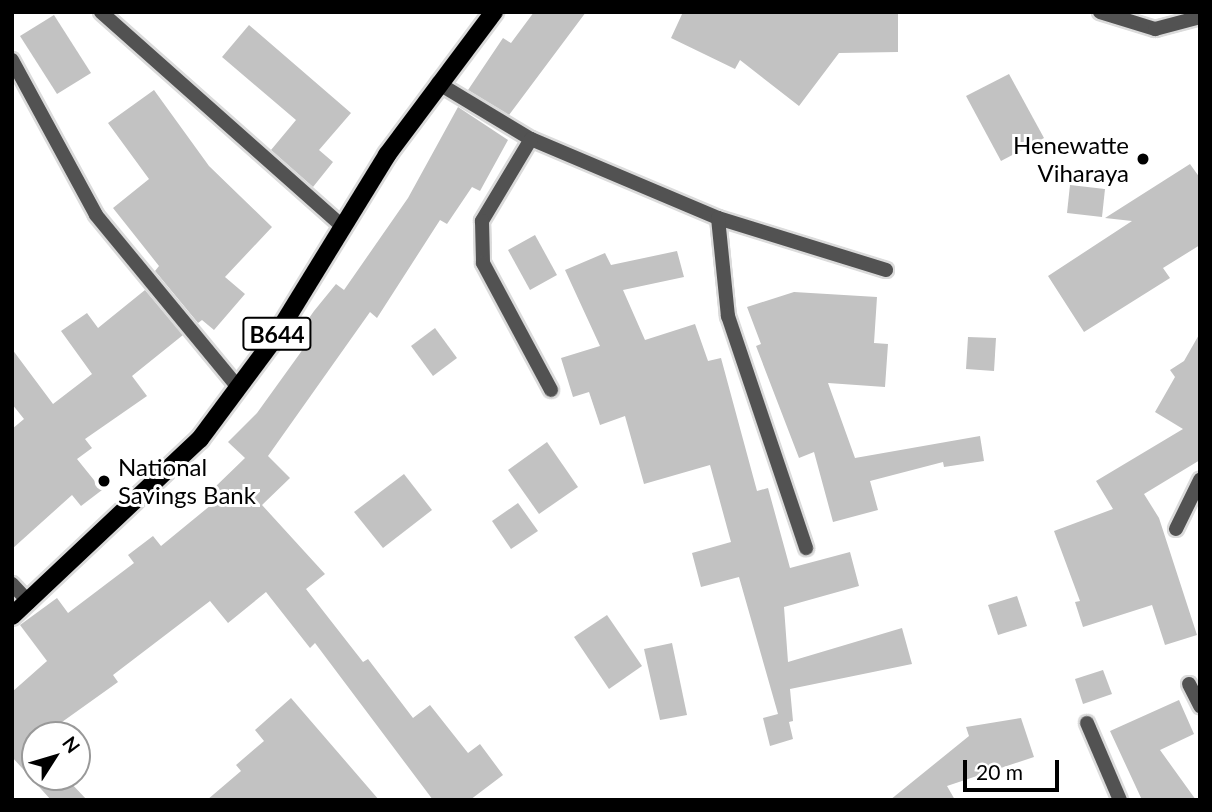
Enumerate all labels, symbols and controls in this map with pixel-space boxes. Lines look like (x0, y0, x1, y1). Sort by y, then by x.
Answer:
place label: Henewatte Viharaya (1013, 131, 1129, 187)
marker: Henewatte Viharaya (1135, 151, 1151, 167)
road number: B644 (242, 314, 312, 354)
place label: National Savings Bank (118, 453, 256, 509)
marker: National Savings Bank (96, 473, 112, 489)
north arrow (21, 721, 91, 791)
text: N (58, 731, 85, 757)
scale bar (967, 746, 1063, 790)
text: 20 m (976, 759, 1023, 784)

